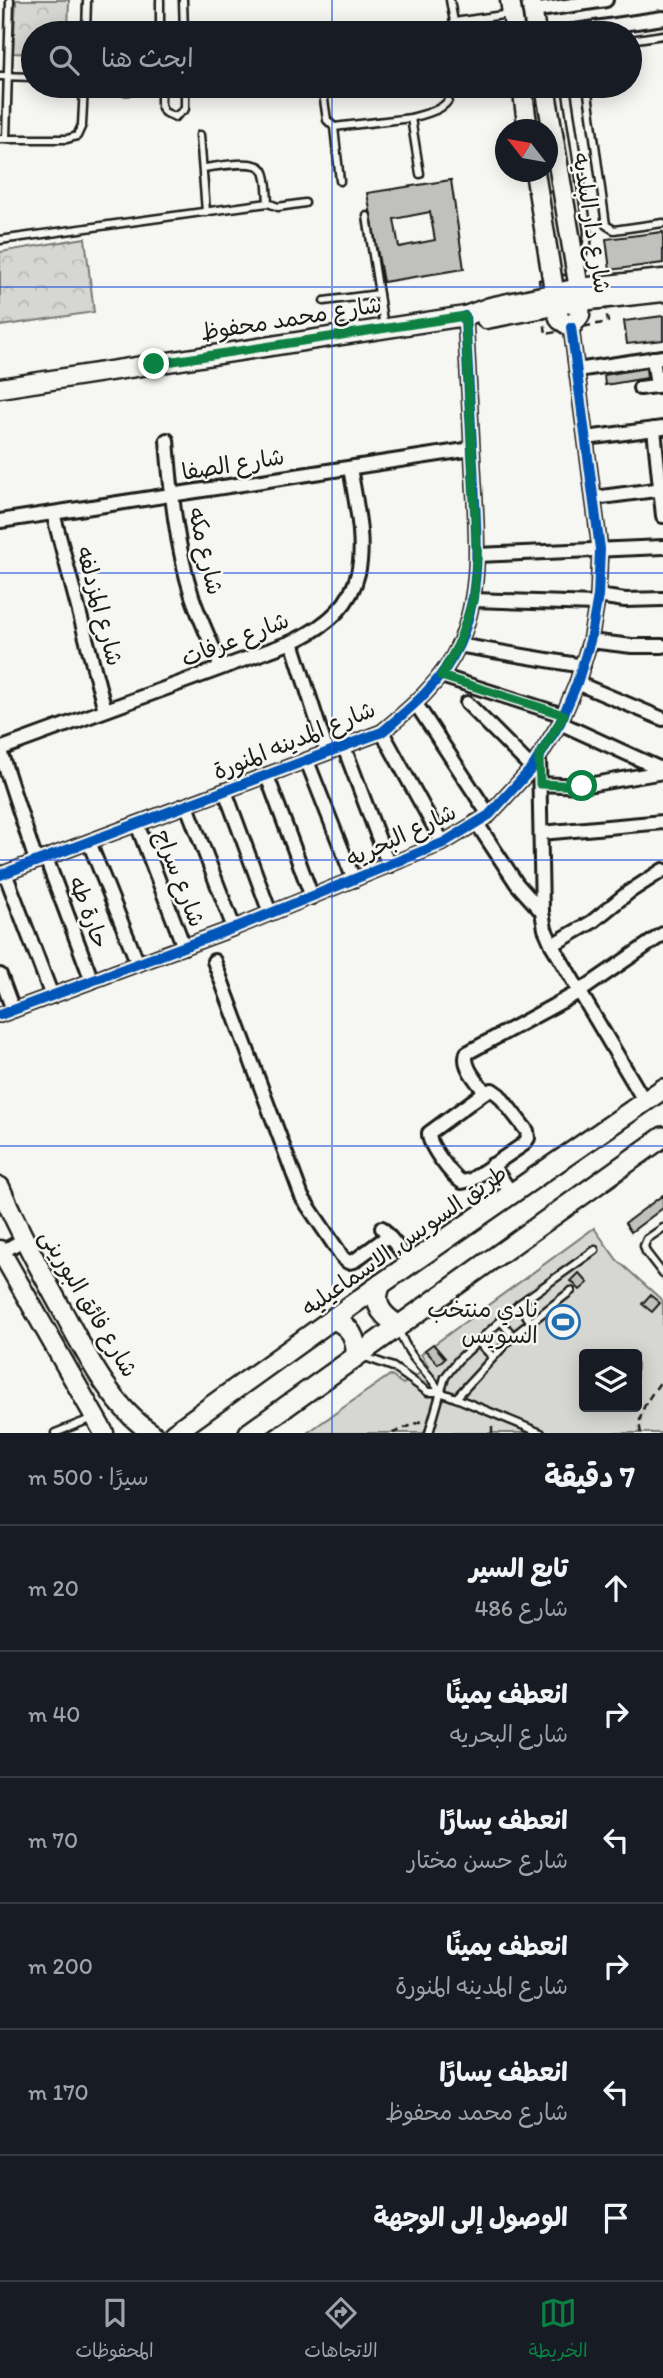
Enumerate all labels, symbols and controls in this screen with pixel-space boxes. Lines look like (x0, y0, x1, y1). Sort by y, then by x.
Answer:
search box (21, 21, 642, 98)
icon: search (45, 41, 83, 79)
text: ابحث هنا (101, 42, 194, 74)
north arrow (495, 119, 558, 182)
street label: شارع دار البلديه (565, 150, 617, 296)
street label: شارع محمد محفوظ (199, 290, 384, 348)
route end (138, 348, 169, 379)
street label: شارع الصفا (180, 442, 287, 488)
street label: شارع مكه (180, 505, 230, 598)
street label: شارع المزدلفه (69, 543, 129, 669)
street label: شارع عرفات (177, 606, 294, 674)
street label: شارع المدينه المنورة (209, 695, 380, 787)
route start (566, 770, 597, 801)
street label: شارع البحريه (341, 797, 461, 875)
street label: شارع سراج (147, 825, 211, 931)
street label: حارة طه (63, 872, 115, 952)
street label: طريق السويس, الاسماعيليه (296, 1158, 513, 1322)
street label: شارع فائق البورينى (32, 1224, 144, 1383)
place label: نادي منتخب السويس (427, 1295, 538, 1350)
sports icon: نادي منتخب السويس (544, 1303, 582, 1341)
map controls (579, 1349, 642, 1412)
button: layers (579, 1349, 642, 1412)
text: 7 دقيقة (544, 1458, 635, 1495)
text: سيرًا · 500 m (28, 1463, 149, 1491)
text: تابع السير (470, 1552, 568, 1584)
icon: ahead (597, 1569, 635, 1607)
text: 20 m (28, 1574, 79, 1602)
text: شارع 486 (474, 1594, 568, 1622)
text: انعطف يمينًا (446, 1678, 568, 1710)
icon: right (597, 1695, 635, 1733)
text: 40 m (28, 1700, 81, 1728)
text: شارع البحريه (450, 1720, 568, 1748)
text: انعطف يسارًا (439, 1804, 568, 1836)
icon: left (597, 1821, 635, 1859)
text: 70 m (28, 1826, 78, 1854)
text: شارع حسن مختار (407, 1846, 568, 1874)
text: انعطف يمينًا (446, 1930, 568, 1962)
icon: right (597, 1947, 635, 1985)
text: 200 m (28, 1952, 93, 1980)
text: شارع المدينه المنورة (395, 1972, 568, 2000)
text: انعطف يسارًا (439, 2056, 568, 2088)
icon: left (597, 2073, 635, 2111)
text: 170 m (28, 2078, 89, 2106)
text: شارع محمد محفوظ (385, 2098, 568, 2126)
icon: arrive (597, 2199, 635, 2237)
text: الوصول إلى الوجهة (374, 2201, 568, 2233)
tab: المحفوظات (75, 2294, 154, 2367)
tab: الاتجاهات (304, 2294, 378, 2367)
tab: الخريطة (528, 2294, 588, 2367)

